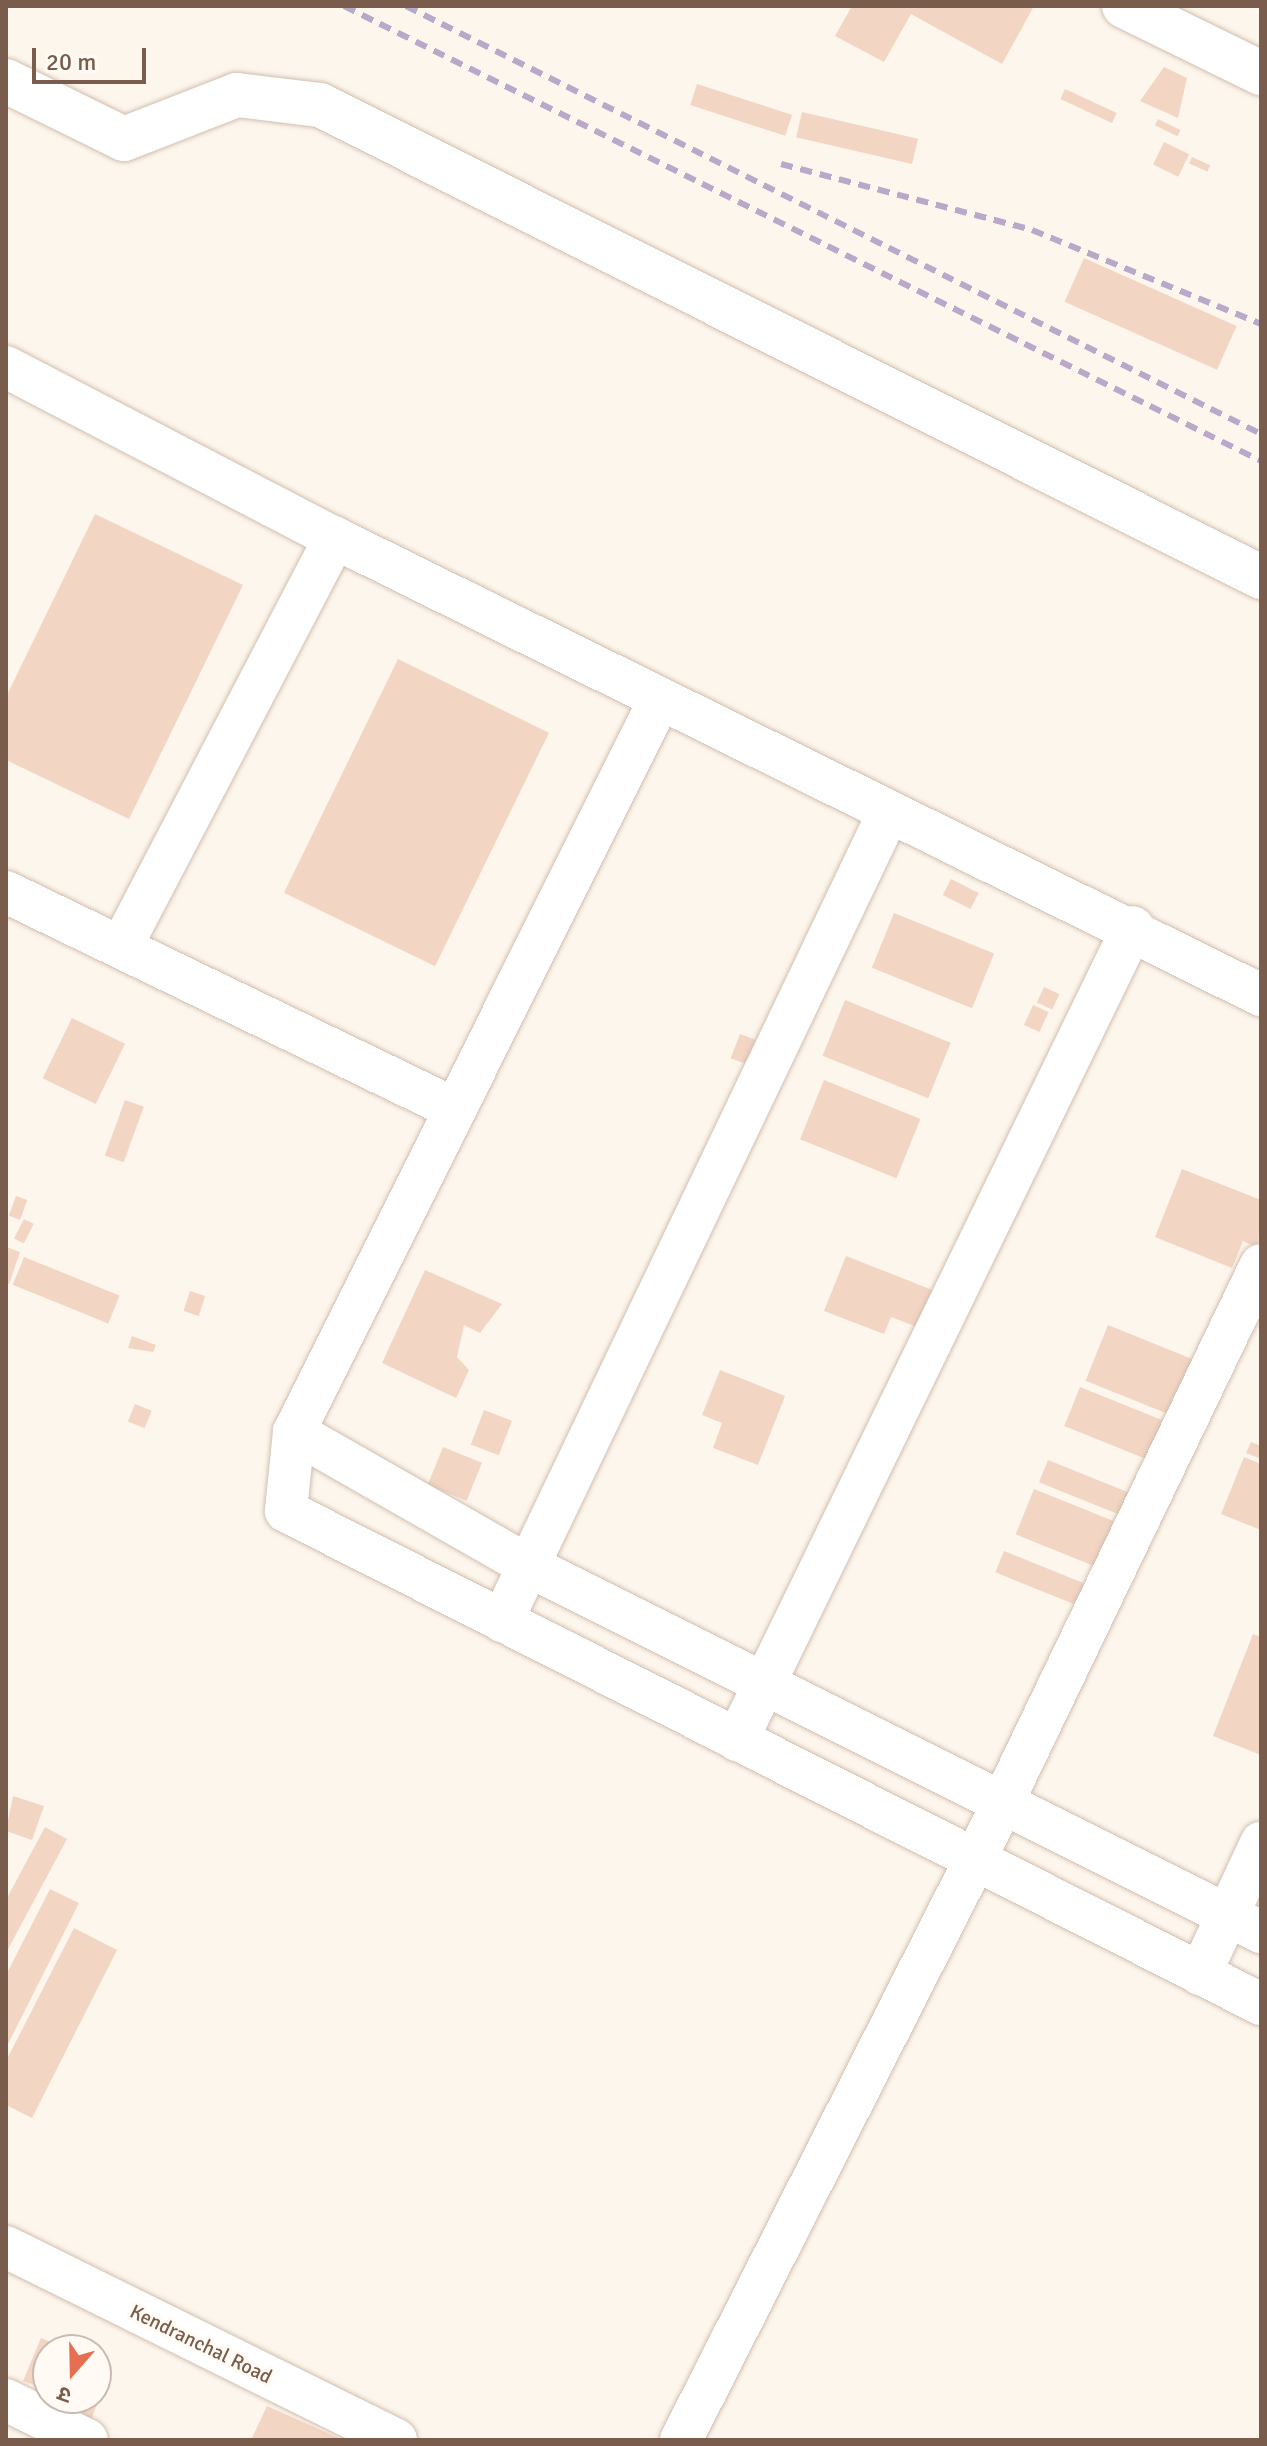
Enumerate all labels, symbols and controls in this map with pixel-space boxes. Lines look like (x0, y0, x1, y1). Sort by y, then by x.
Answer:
scale bar (36, 32, 150, 82)
text: 20 m (46, 47, 96, 77)
street label: Kendranchal Road (126, 2299, 276, 2389)
north arrow (32, 2334, 112, 2414)
text: उ (54, 2380, 75, 2410)

